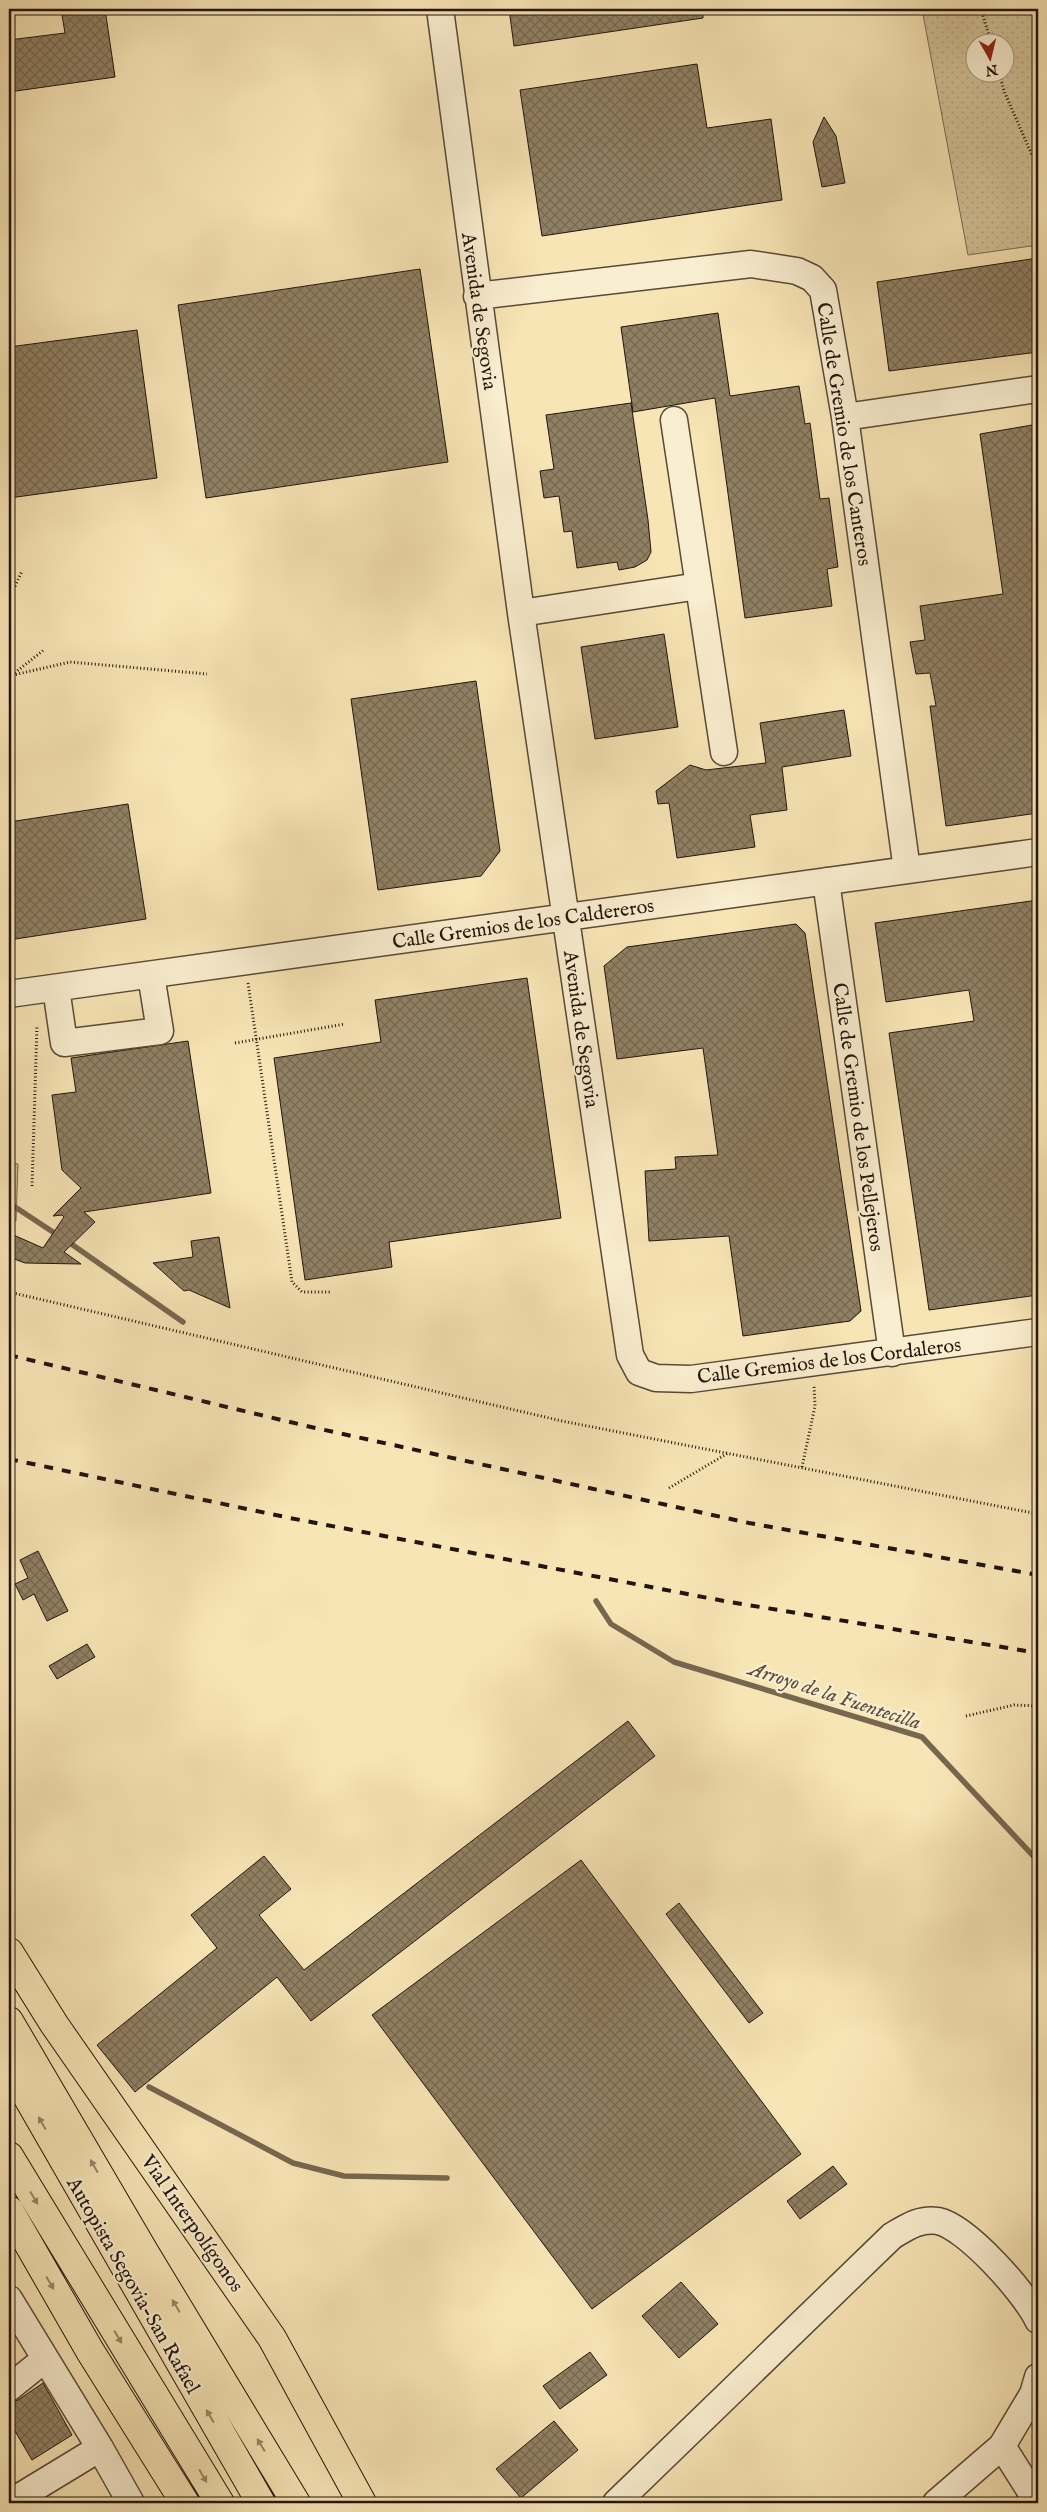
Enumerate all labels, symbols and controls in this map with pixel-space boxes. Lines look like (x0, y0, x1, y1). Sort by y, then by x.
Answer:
north arrow (964, 32, 1014, 82)
text: N (984, 60, 1000, 80)
street label: Avenida de Segovia (455, 230, 502, 392)
street label: Calle de Gremio de los Canteros (810, 301, 877, 568)
street label: Calle Gremios de los Caldereros (391, 894, 656, 955)
street label: Avenida de Segovia (557, 948, 604, 1110)
street label: Calle de Gremio de los Pellejeros (826, 981, 889, 1253)
street label: Calle Gremios de los Cordaleros (696, 1333, 963, 1390)
water label: Arroyo de la Fuentecilla (743, 1655, 924, 1737)
one-way arrow (37, 2117, 46, 2130)
street label: Vial Interpolígonos (135, 2150, 248, 2297)
one-way arrow (89, 2159, 98, 2172)
street label: Autopista Segovia-San Rafael (60, 2172, 205, 2399)
one-way arrow (29, 2191, 39, 2204)
one-way arrow (46, 2276, 55, 2289)
one-way arrow (172, 2299, 181, 2312)
one-way arrow (114, 2330, 123, 2343)
one-way arrow (205, 2409, 214, 2422)
one-way arrow (256, 2438, 265, 2451)
one-way arrow (198, 2469, 207, 2482)

